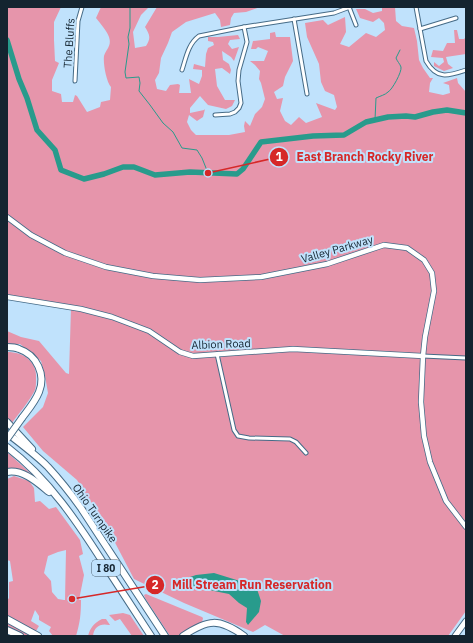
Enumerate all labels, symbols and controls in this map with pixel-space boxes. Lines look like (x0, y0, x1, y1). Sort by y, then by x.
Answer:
street label: The Bluffs (60, 18, 78, 68)
callout: East Branch Rocky River (269, 145, 442, 169)
text: 1 (275, 149, 283, 164)
text: East Branch Rocky River (297, 149, 434, 164)
street label: Valley Parkway (299, 232, 375, 266)
street label: Albion Road (191, 336, 251, 352)
street label: Ohio Turnpike (70, 481, 120, 545)
road number: I 80 (92, 560, 120, 576)
callout: Mill Stream Run Reservation (145, 573, 340, 597)
text: 2 (151, 577, 159, 592)
text: Mill Stream Run Reservation (172, 577, 332, 592)

